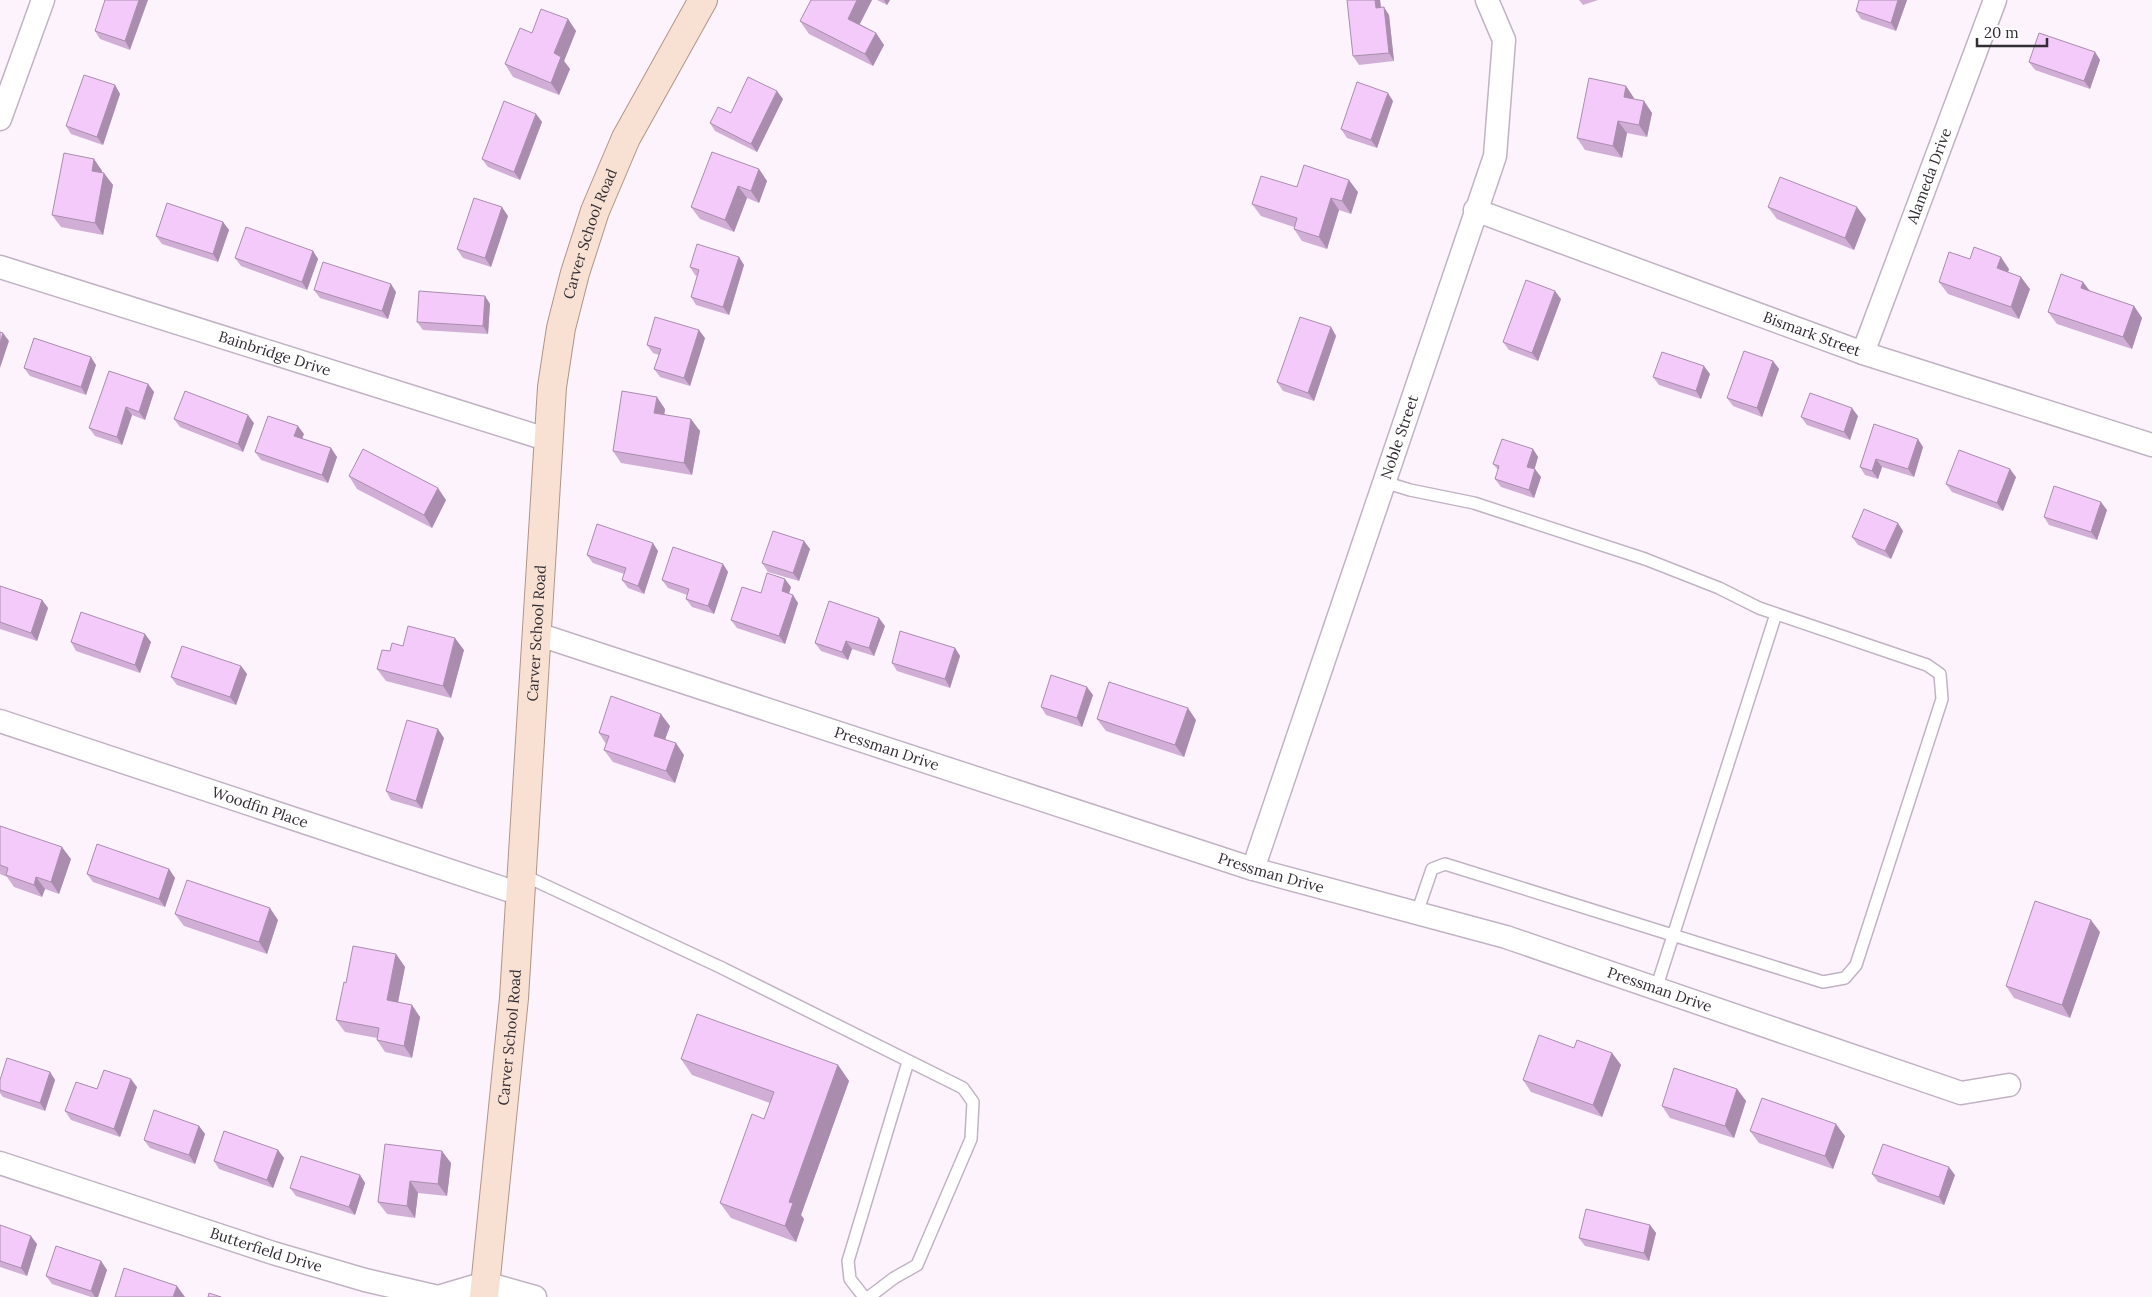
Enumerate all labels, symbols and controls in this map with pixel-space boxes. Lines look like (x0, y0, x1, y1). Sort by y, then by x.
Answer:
scale bar (1977, 15, 2047, 47)
text: 20 m (1984, 23, 2019, 42)
street label: Alameda Drive (1902, 125, 1955, 227)
street label: Carver School Road (559, 165, 621, 301)
street label: Bismark Street (1761, 307, 1864, 360)
street label: Bainbridge Drive (216, 326, 333, 380)
street label: Noble Street (1376, 392, 1422, 482)
street label: Carver School Road (522, 564, 550, 702)
street label: Pressman Drive (832, 722, 942, 774)
street label: Woodfin Place (210, 782, 311, 832)
street label: Pressman Drive (1216, 848, 1326, 897)
street label: Pressman Drive (1605, 962, 1715, 1016)
street label: Carver School Road (493, 968, 525, 1106)
street label: Butterfield Drive (208, 1223, 325, 1276)

